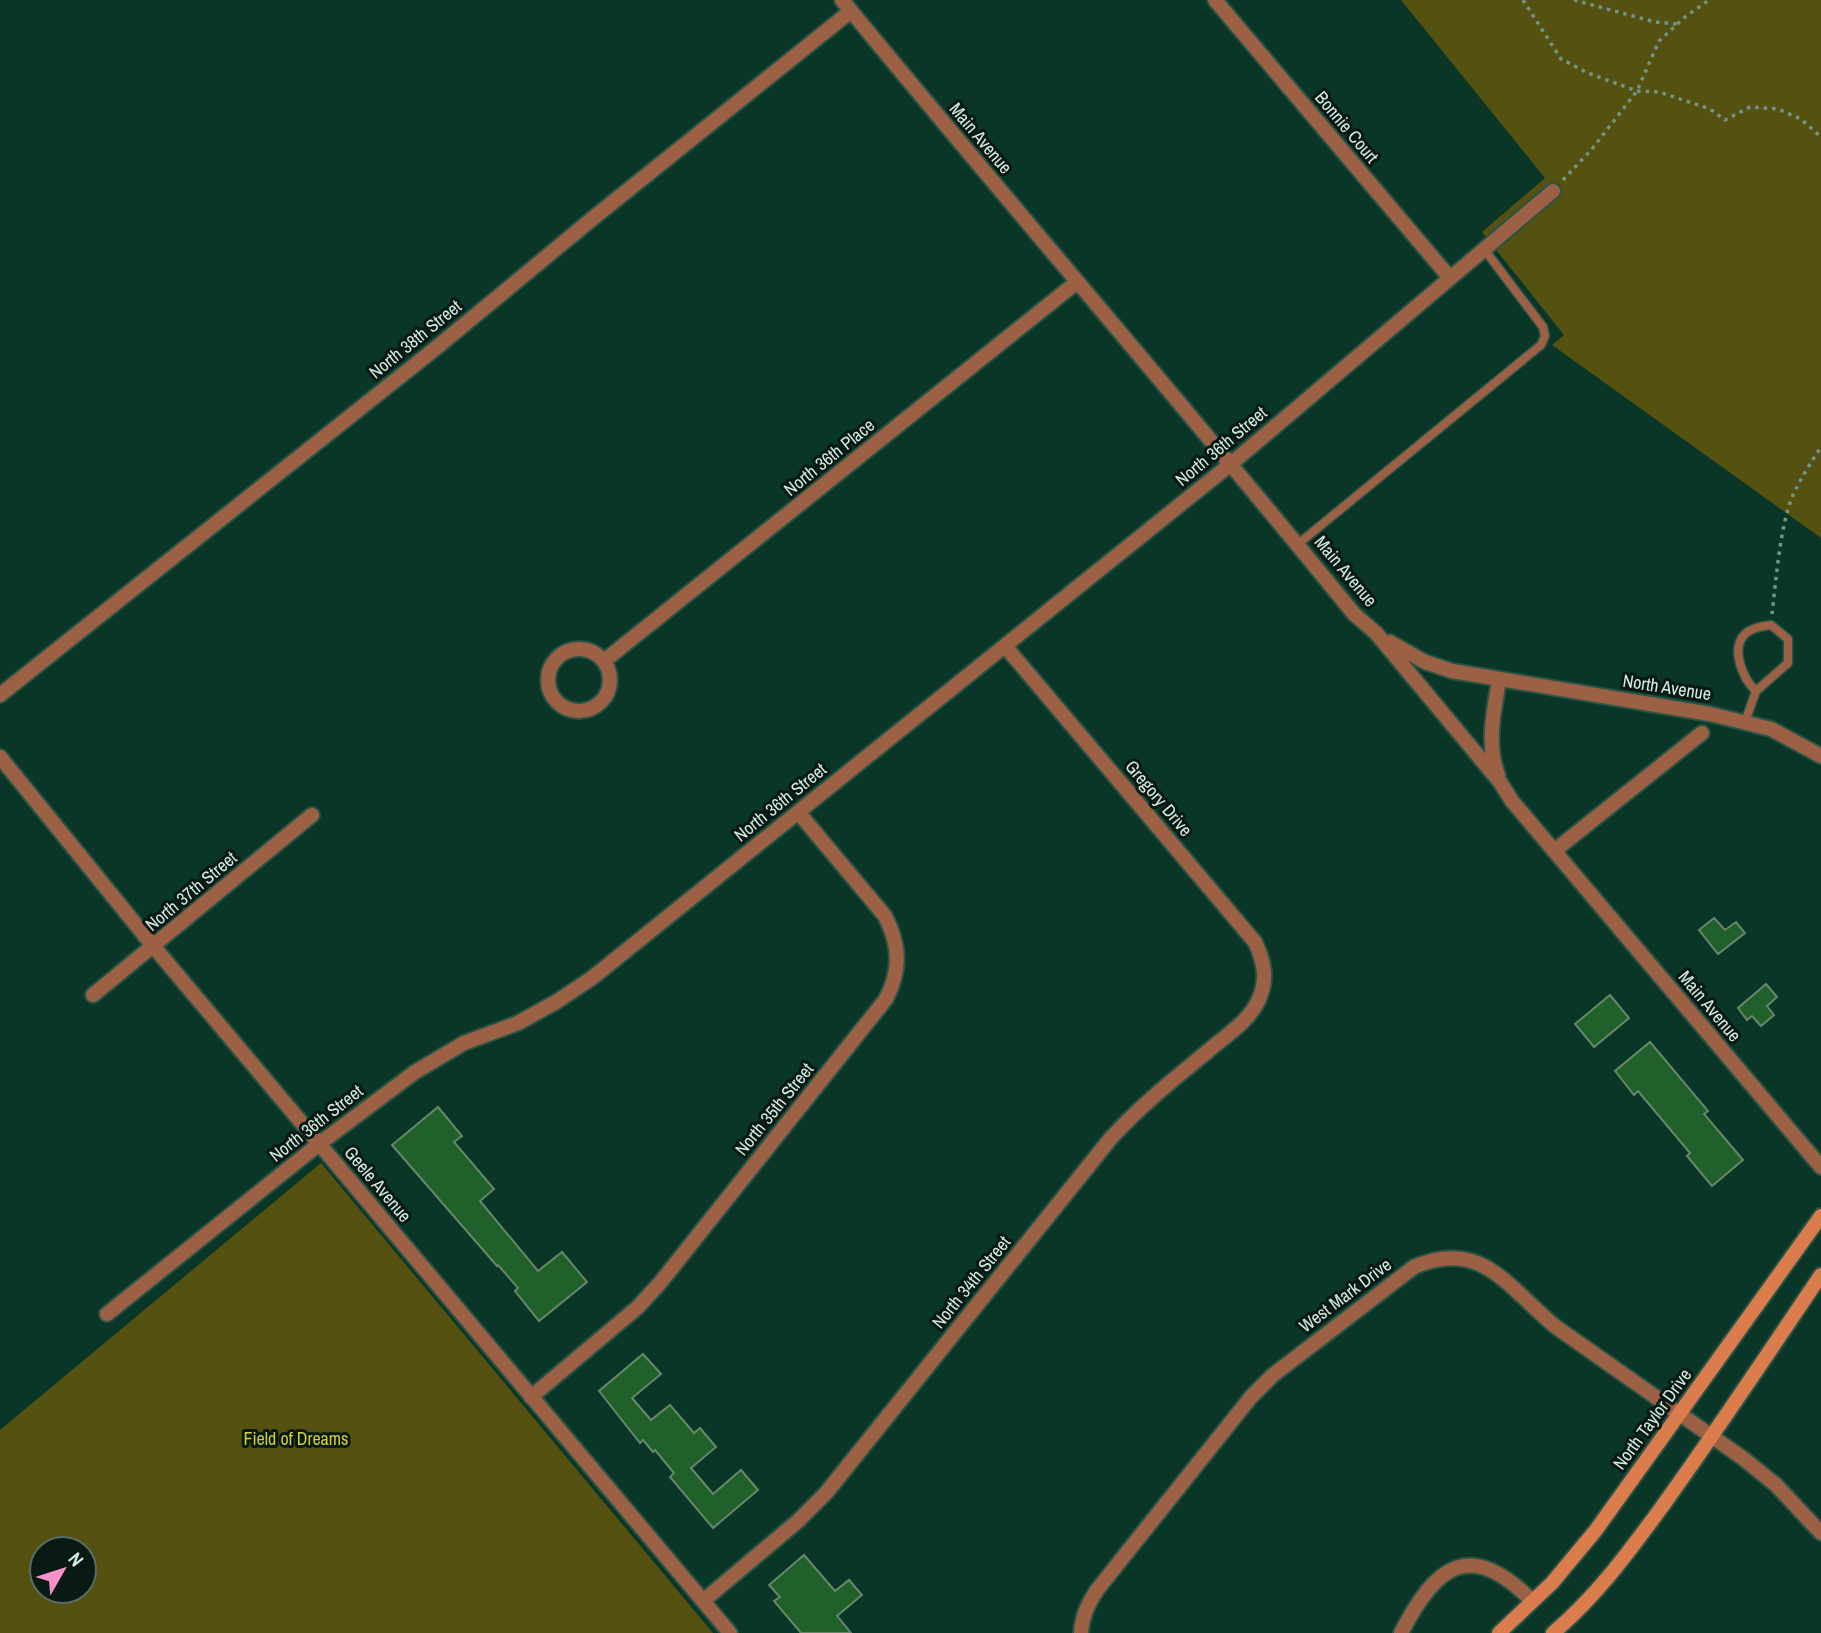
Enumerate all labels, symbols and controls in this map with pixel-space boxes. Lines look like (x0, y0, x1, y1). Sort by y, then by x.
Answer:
street label: Bonnie Court (1309, 86, 1385, 168)
street label: Main Avenue (944, 97, 1018, 179)
street label: North 38th Street (363, 294, 467, 384)
street label: North 36th Street (1170, 400, 1272, 492)
street label: North 36th Place (778, 413, 880, 501)
street label: Main Avenue (1309, 530, 1383, 612)
street label: North Avenue (1621, 668, 1713, 706)
street label: Gregory Drive (1120, 754, 1198, 842)
street label: North 36th Street (728, 757, 832, 847)
street label: North 37th Street (140, 845, 242, 937)
street label: Main Avenue (1673, 965, 1747, 1047)
street label: North 35th Street (729, 1057, 819, 1161)
street label: North 36th Street (264, 1079, 368, 1167)
street label: Geele Avenue (339, 1141, 417, 1227)
street label: North 34th Street (926, 1230, 1016, 1334)
street label: West Mark Drive (1294, 1252, 1396, 1338)
street label: North Taylor Drive (1607, 1364, 1697, 1474)
park label: Field of Dreams (244, 1426, 349, 1451)
north arrow (28, 1535, 98, 1605)
text: N (63, 1547, 90, 1572)

